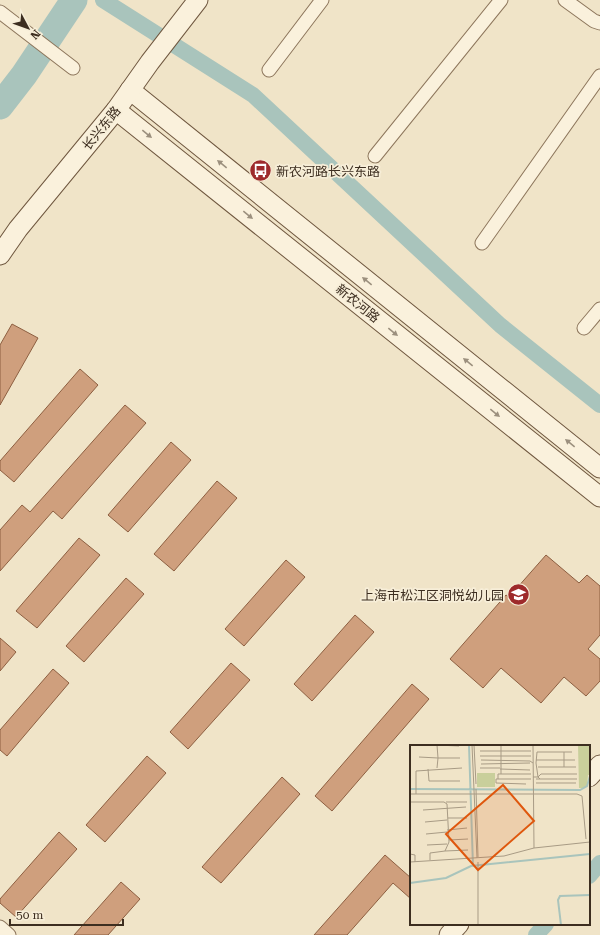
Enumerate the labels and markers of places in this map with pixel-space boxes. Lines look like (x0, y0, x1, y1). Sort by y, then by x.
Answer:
bus stop icon: 新农河路长兴东路 (248, 158, 274, 184)
place label: 新农河路长兴东路 (276, 164, 380, 179)
school or university icon: 上海市松江区洞悦幼儿园 (506, 582, 532, 608)
place label: 上海市松江区洞悦幼儿园 (361, 588, 504, 603)

